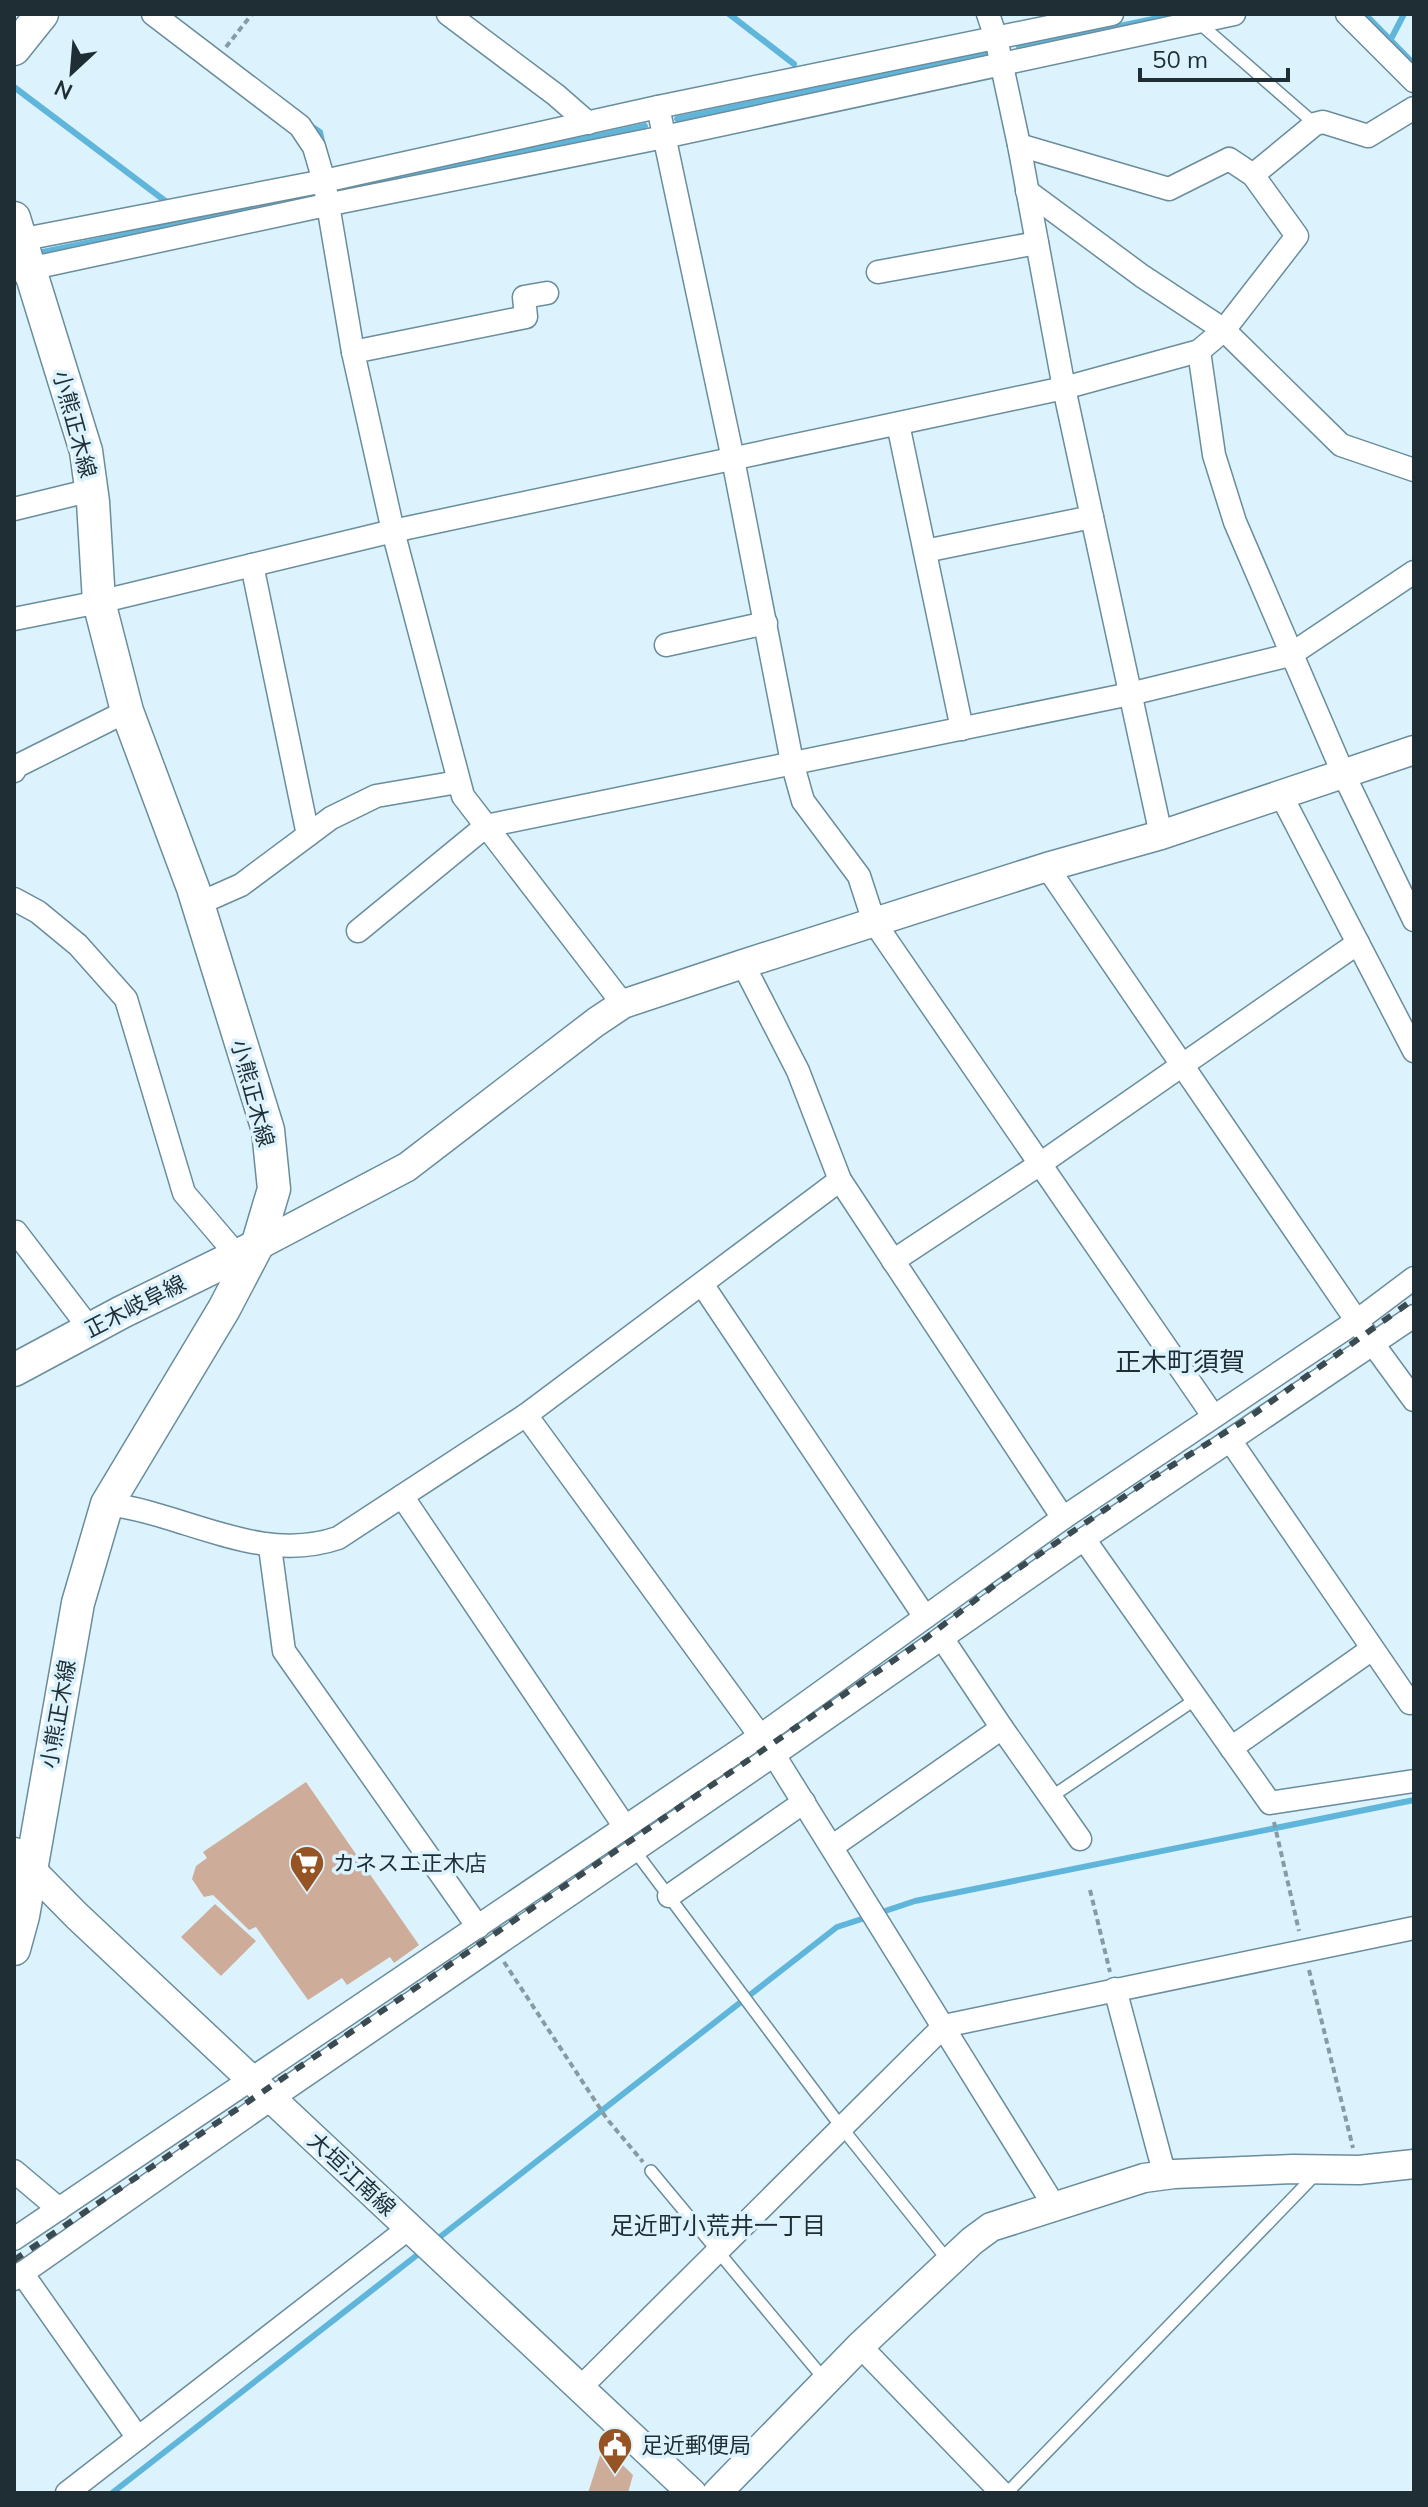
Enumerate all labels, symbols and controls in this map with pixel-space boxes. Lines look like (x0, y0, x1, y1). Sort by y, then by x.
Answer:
north arrow (32, 32, 112, 112)
scale bar (1140, 32, 1288, 82)
text: 50 m (1152, 44, 1208, 74)
text: N (50, 74, 77, 106)
street label: 小熊正木線 (47, 367, 103, 481)
street label: 小熊正木線 (225, 1036, 281, 1150)
street label: 正木岐阜線 (80, 1269, 190, 1343)
district label: 正木町須賀 (1115, 1345, 1245, 1378)
street label: 小熊正木線 (35, 1657, 81, 1771)
supermarket icon: カネスエ正木店 (288, 1844, 326, 1894)
place label: カネスエ正木店 (333, 1849, 487, 1877)
street label: 大垣江南線 (302, 2126, 402, 2222)
district label: 足近町小荒井一丁目 (610, 2210, 826, 2240)
public building icon: 足近郵便局 (596, 2426, 634, 2476)
place label: 足近郵便局 (641, 2431, 751, 2459)

